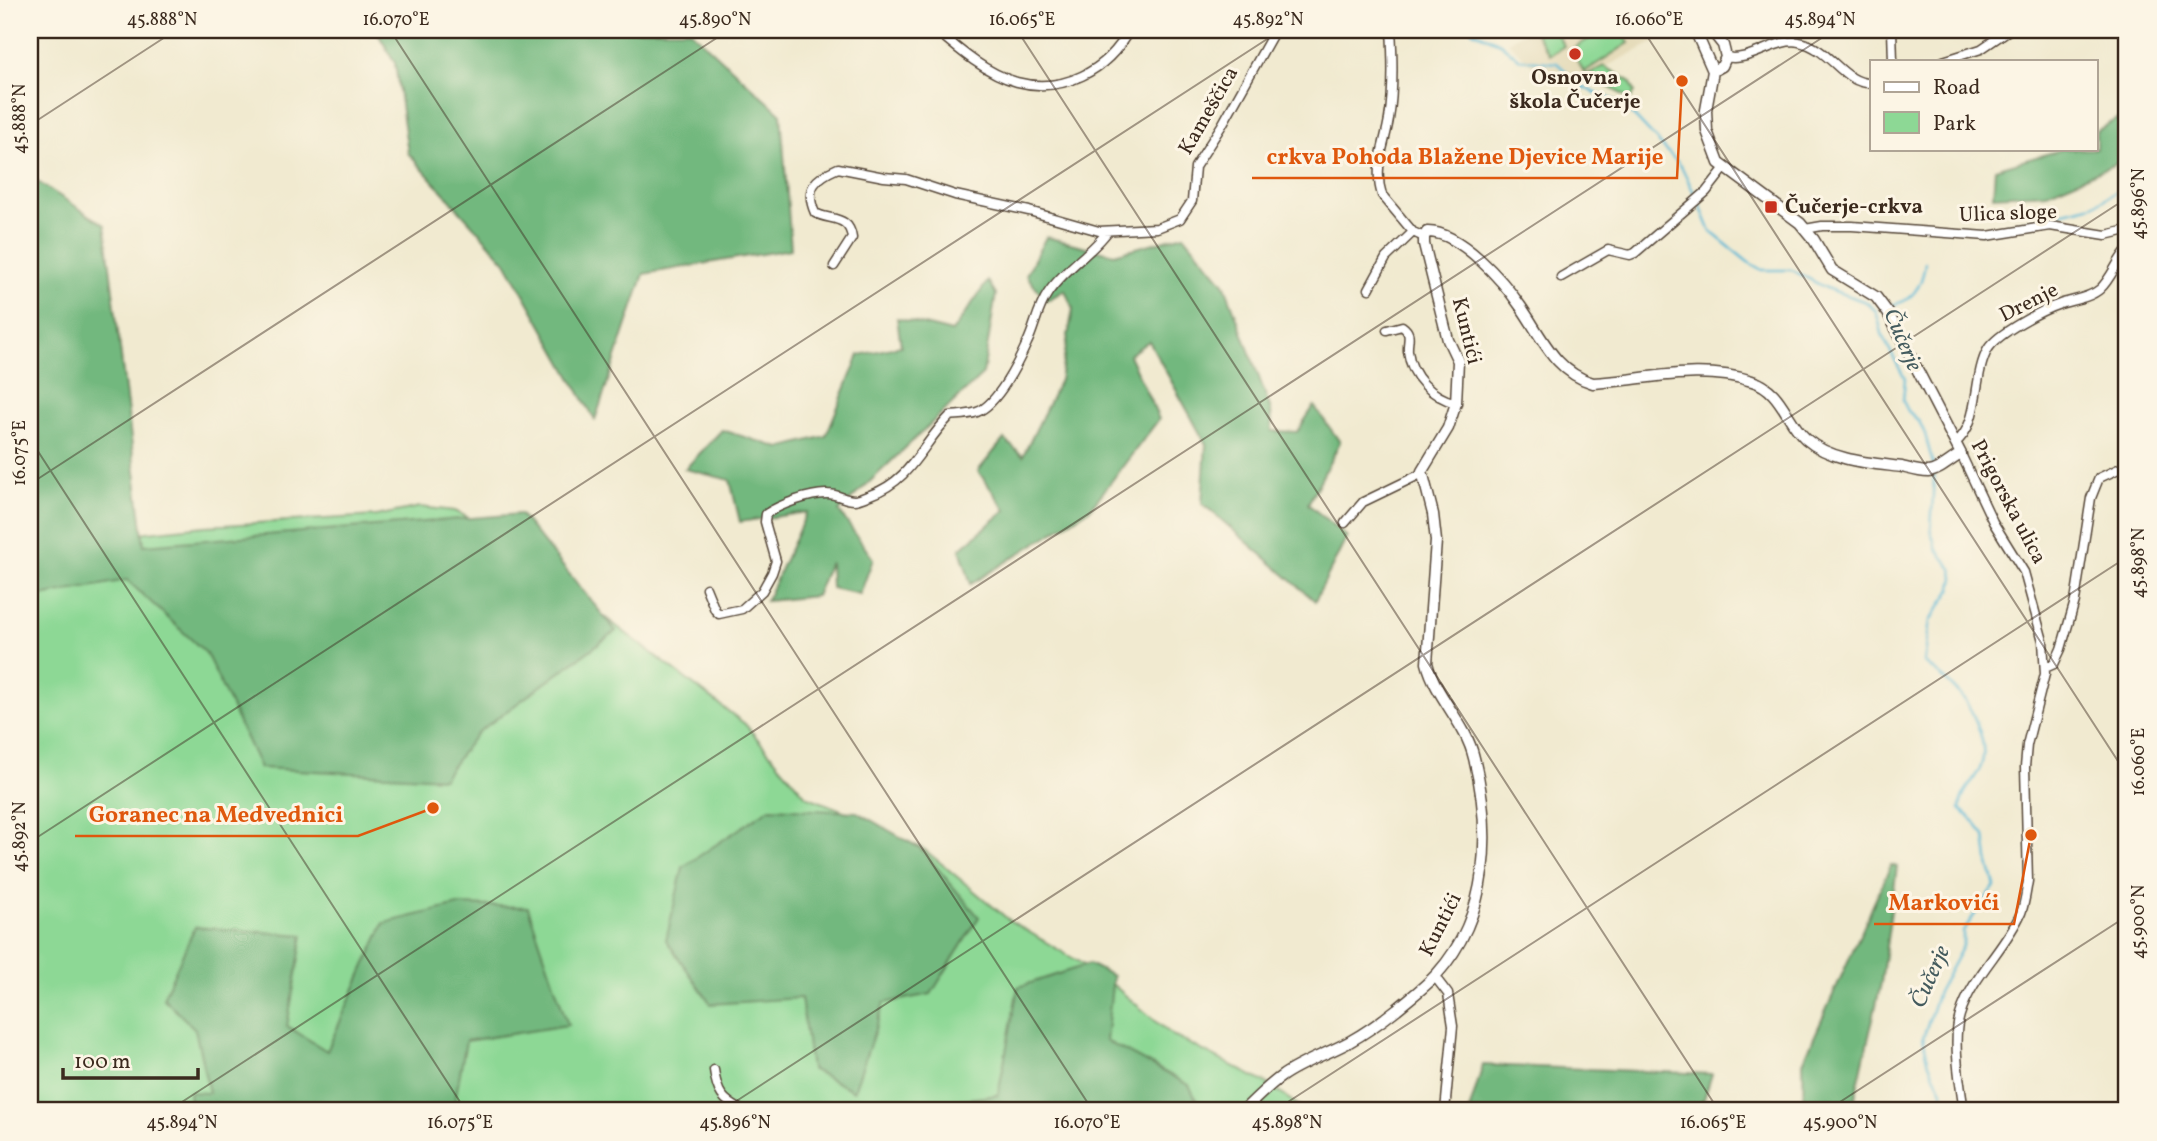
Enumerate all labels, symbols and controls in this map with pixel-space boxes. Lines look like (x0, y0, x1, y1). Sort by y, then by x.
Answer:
text: 45.888°N (127, 8, 197, 33)
text: 16.070°E (362, 8, 430, 33)
text: 45.890°N (679, 8, 751, 33)
text: 16.065°E (989, 8, 1056, 33)
text: 45.892°N (1233, 8, 1304, 33)
text: 16.060°E (1615, 8, 1683, 33)
text: 45.894°N (1784, 8, 1856, 33)
marker: Osnovna škola Čučerje (1567, 46, 1583, 62)
legend (1870, 60, 2098, 150)
street label: Kameščica (1172, 61, 1246, 161)
place label: Osnovna škola Čučerje (1510, 64, 1640, 117)
text: Road (1933, 74, 1980, 103)
text: 45.888°N (8, 84, 33, 154)
text: Park (1933, 110, 1976, 139)
callout: crkva Pohoda Blažene Djevice Marije (1252, 134, 1677, 178)
text: crkva Pohoda Blažene Djevice Marije (1267, 142, 1663, 174)
text: 45.896°N (2127, 168, 2152, 240)
place label: Čučerje-crkva (1785, 193, 1923, 222)
street label: Ulica sloge (1959, 198, 2057, 230)
marker: Čučerje-crkva (1763, 199, 1779, 215)
street label: Drenje (1995, 276, 2063, 330)
street label: Kuntići (1444, 294, 1488, 368)
water label: Čučerje (1874, 304, 1930, 377)
text: 16.075°E (8, 420, 33, 486)
street label: Prigorska ulica (1963, 435, 2053, 569)
text: 45.898°N (2127, 528, 2152, 598)
text: 16.060°E (2127, 728, 2152, 796)
callout: Goranec na Medvednici (75, 792, 358, 836)
text: Goranec na Medvednici (89, 800, 343, 832)
text: 45.892°N (8, 802, 33, 873)
callout: Markovići (1874, 880, 2014, 924)
text: 45.900°N (2127, 885, 2152, 959)
street label: Kuntići (1413, 888, 1469, 962)
text: Markovići (1888, 888, 2000, 920)
water label: Čučerje (1903, 940, 1959, 1013)
scale bar (63, 1036, 198, 1080)
text: 100 m (74, 1048, 131, 1077)
text: 45.894°N (146, 1111, 218, 1136)
text: 16.075°E (427, 1111, 493, 1136)
text: 45.896°N (699, 1111, 771, 1136)
text: 16.070°E (1053, 1111, 1121, 1136)
text: 45.898°N (1252, 1111, 1322, 1136)
text: 16.065°E (1680, 1111, 1747, 1136)
text: 45.900°N (1803, 1111, 1877, 1136)

